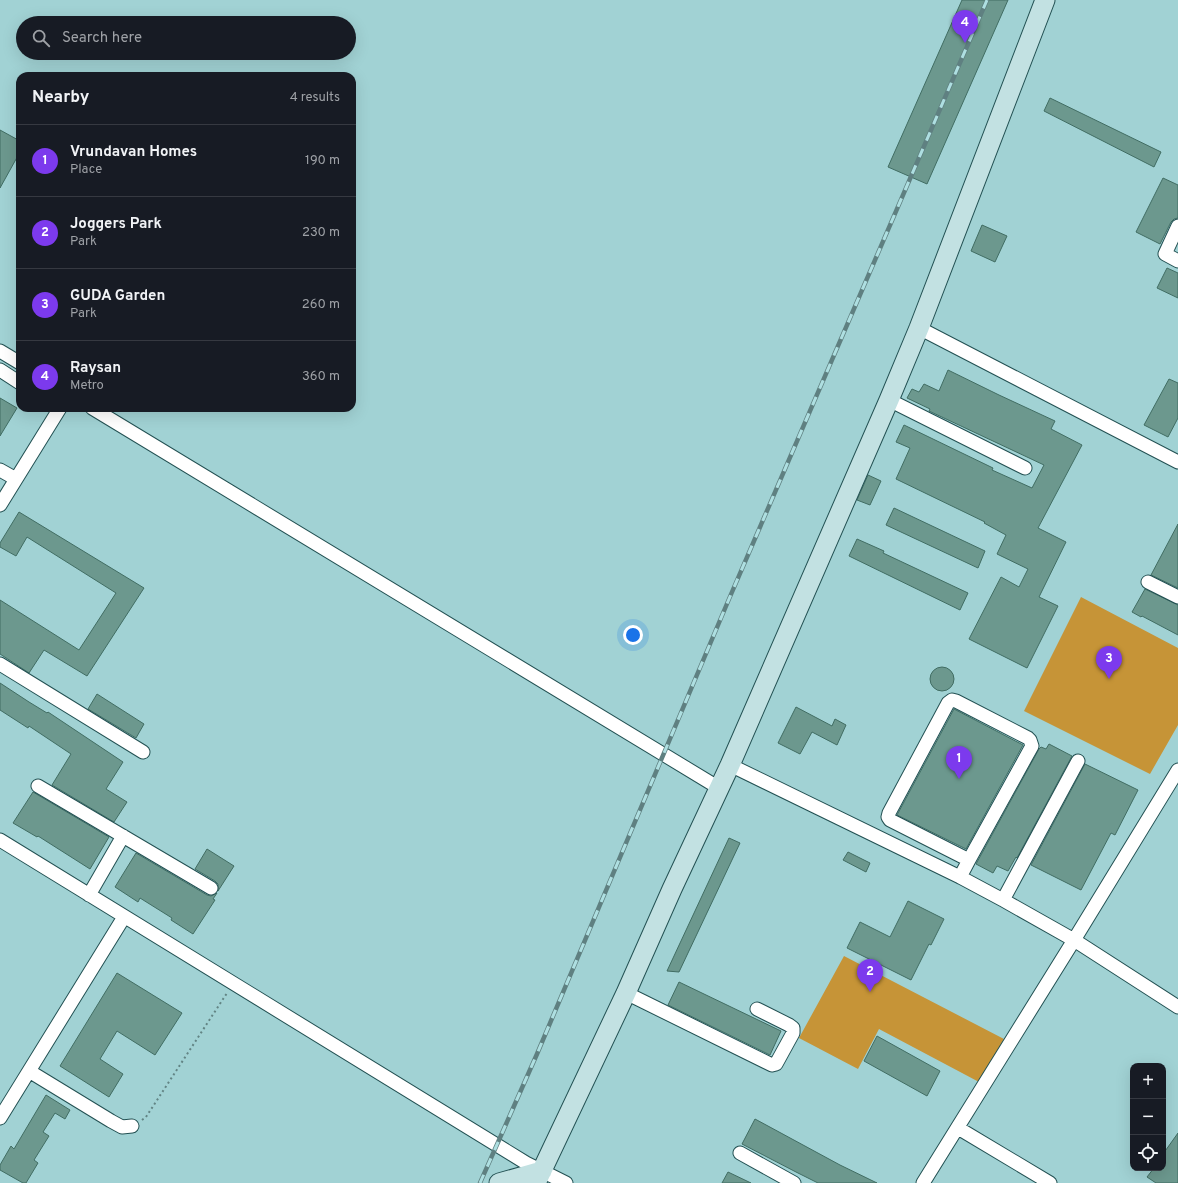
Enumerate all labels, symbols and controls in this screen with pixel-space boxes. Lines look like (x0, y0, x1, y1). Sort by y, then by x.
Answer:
pin: 4 (952, 10, 978, 43)
search box (16, 16, 356, 60)
icon: search (30, 27, 52, 49)
text: Search here (62, 29, 142, 48)
text: Nearby (32, 87, 89, 109)
text: 4 results (290, 90, 340, 106)
text: Vrundavan Homes (70, 143, 197, 162)
text: 1 (42, 153, 48, 169)
text: 190 m (305, 153, 340, 169)
text: Place (70, 162, 102, 178)
text: Joggers Park (70, 215, 162, 234)
text: 2 (41, 225, 49, 241)
text: 230 m (302, 225, 340, 241)
text: Park (70, 234, 97, 250)
text: GUDA Garden (70, 287, 165, 306)
text: 3 (41, 297, 49, 313)
text: 260 m (302, 297, 340, 313)
text: Park (70, 306, 97, 322)
text: Raysan (70, 359, 121, 378)
text: 4 (41, 369, 49, 385)
text: 360 m (302, 369, 340, 385)
text: Metro (70, 378, 104, 394)
your location (623, 625, 643, 645)
pin: 3 (1096, 646, 1122, 679)
pin: 1 (946, 746, 972, 779)
pin: 2 (857, 959, 883, 992)
map controls (1130, 1063, 1166, 1171)
button: + (1130, 1063, 1166, 1099)
button: − (1130, 1099, 1166, 1135)
button: locate (1130, 1135, 1166, 1171)

